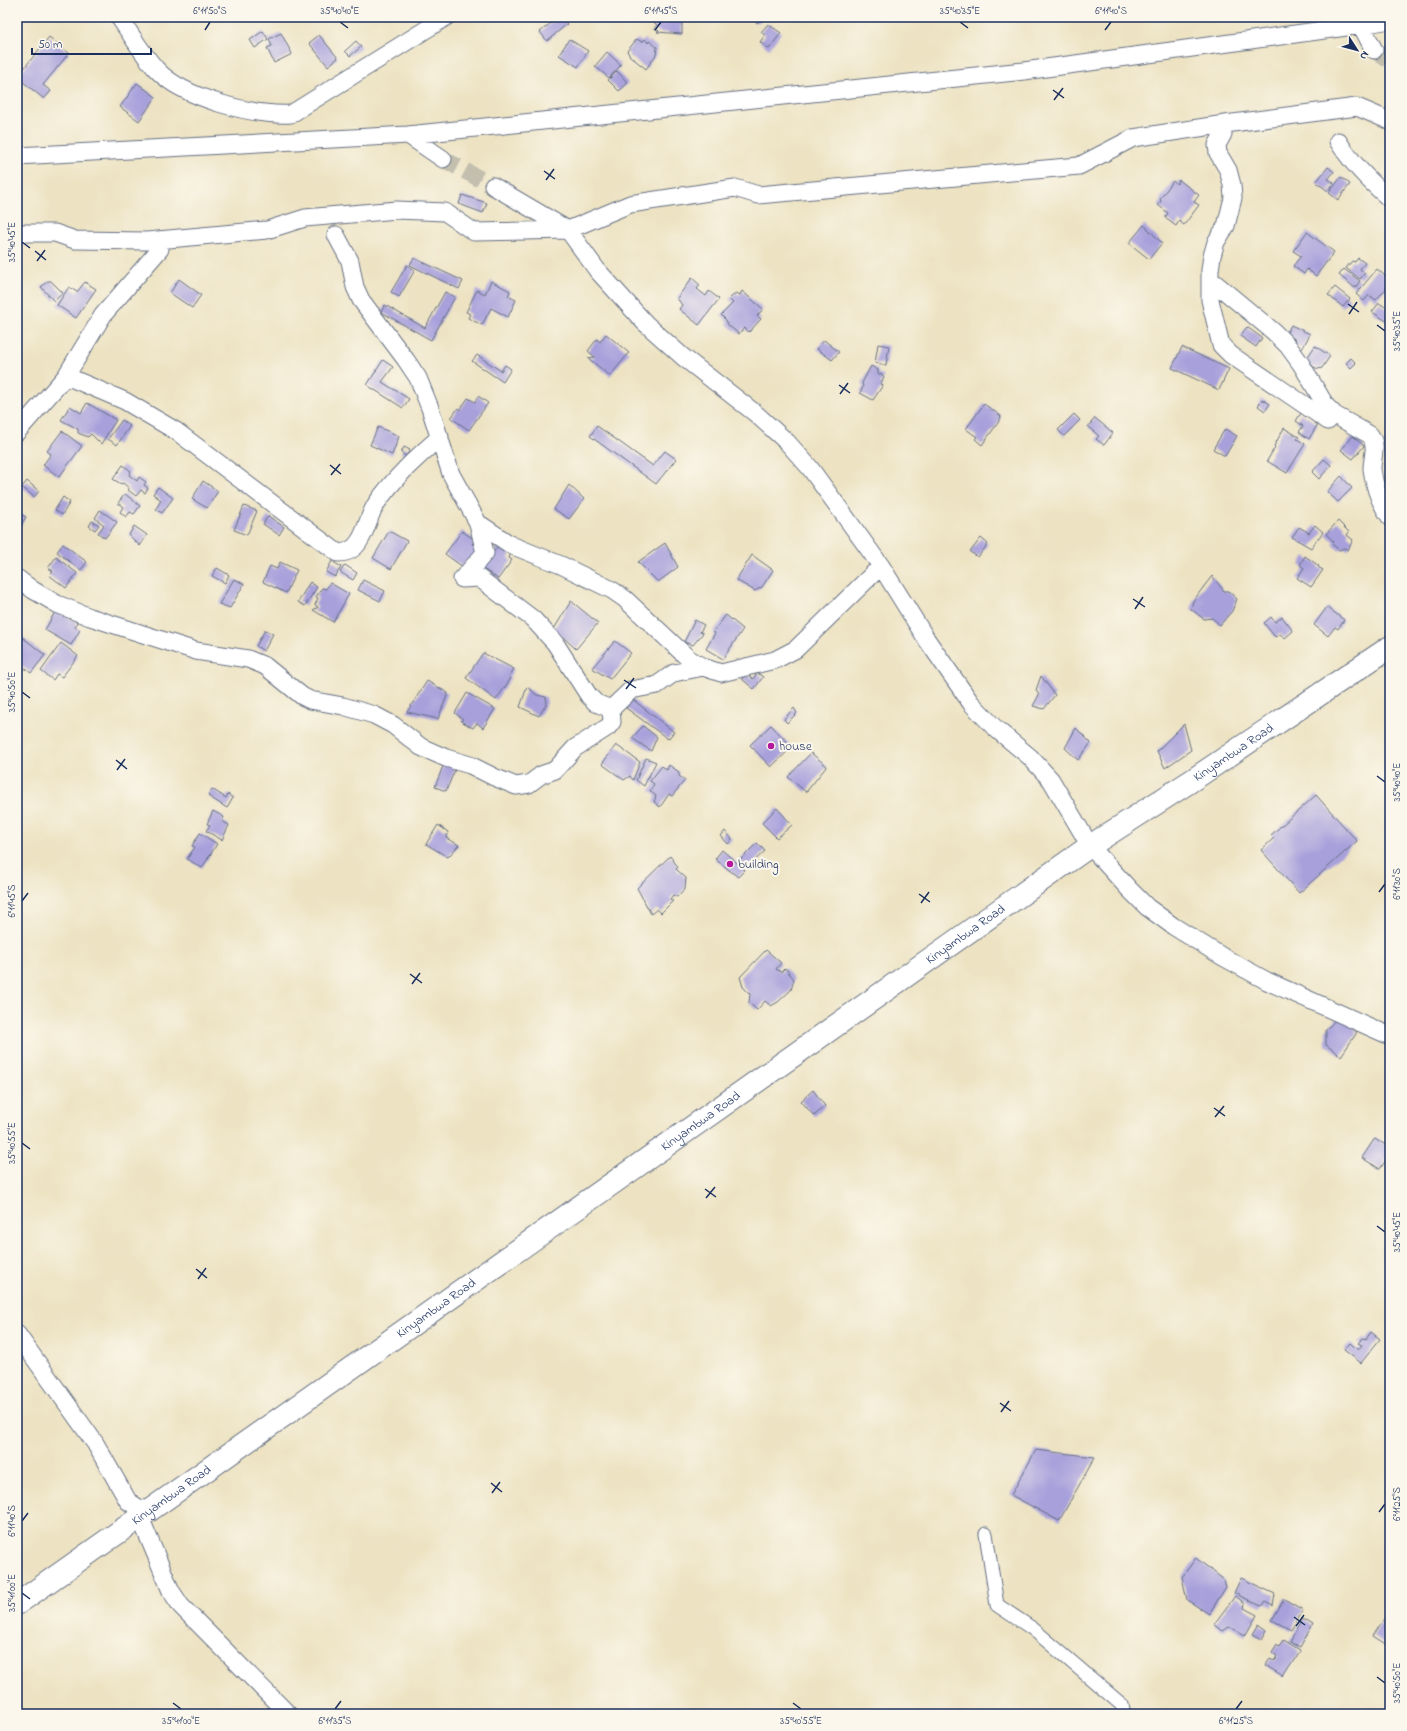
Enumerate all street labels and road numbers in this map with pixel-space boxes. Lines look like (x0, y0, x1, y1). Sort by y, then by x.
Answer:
street label: Kinyambwa Road (1189, 718, 1278, 786)
street label: Kinyambwa Road (922, 899, 1009, 969)
street label: Kinyambwa Road (657, 1086, 745, 1156)
street label: Kinyambwa Road (392, 1273, 480, 1343)
street label: Kinyambwa Road (128, 1460, 216, 1530)

